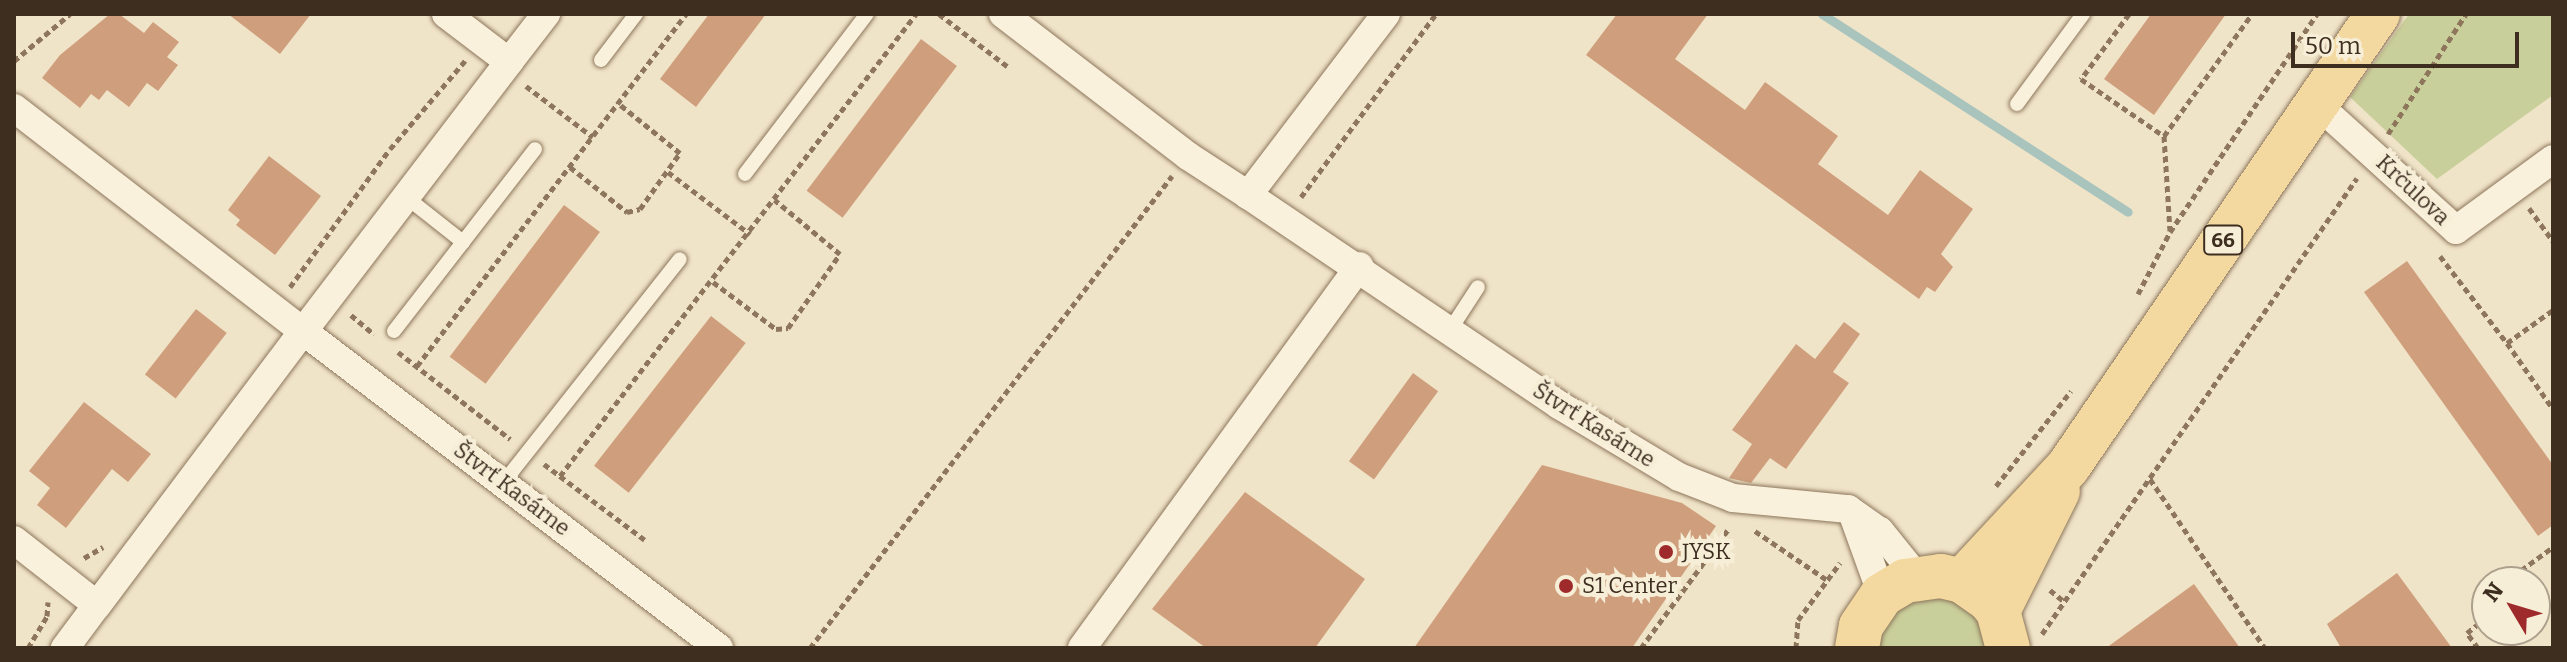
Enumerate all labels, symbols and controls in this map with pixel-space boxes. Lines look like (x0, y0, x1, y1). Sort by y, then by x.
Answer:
scale bar (2295, 16, 2523, 66)
text: 50 m (2305, 32, 2361, 60)
street label: Krčulova (2371, 149, 2455, 231)
road number: 66 (2203, 224, 2243, 256)
street label: Štvrť Kasárne (1528, 377, 1660, 473)
street label: Štvrť Kasárne (449, 437, 575, 541)
place label: JYSK (1682, 539, 1731, 565)
marker: JYSK (1657, 543, 1675, 561)
north arrow (2471, 566, 2551, 646)
place label: S1 Center (1582, 573, 1677, 599)
marker: S1 Center (1557, 577, 1575, 595)
text: N (2477, 577, 2509, 607)

